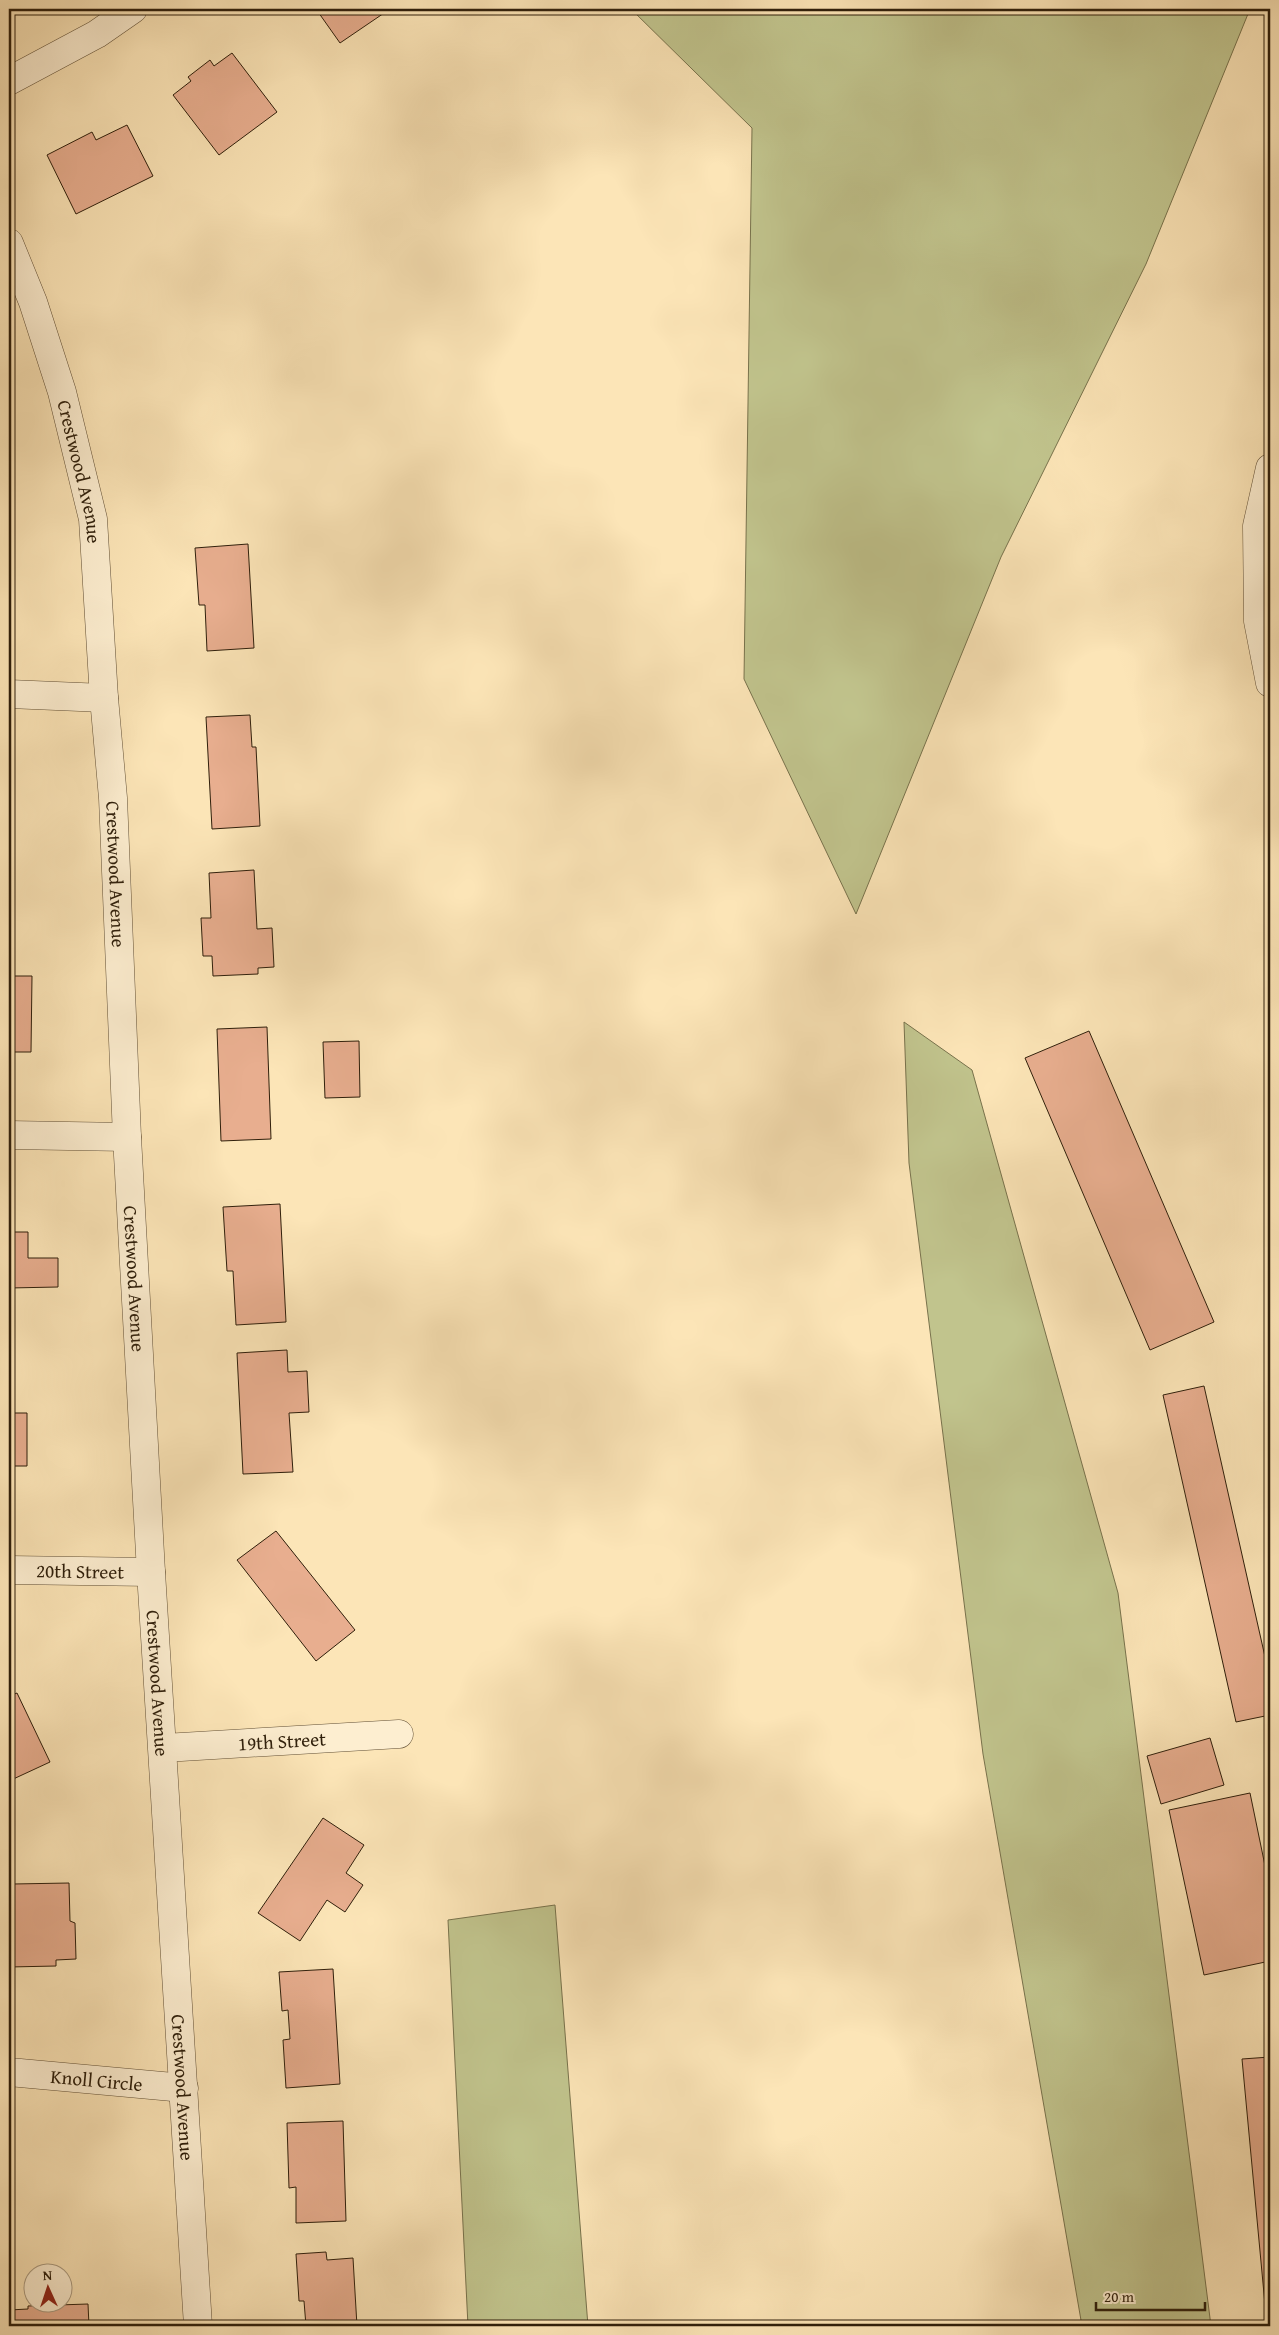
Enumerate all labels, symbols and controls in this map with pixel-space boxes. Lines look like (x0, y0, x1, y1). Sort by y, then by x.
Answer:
street label: Crestwood Avenue (50, 397, 108, 544)
street label: Crestwood Avenue (99, 800, 133, 948)
street label: Crestwood Avenue (117, 1205, 153, 1353)
street label: 20th Street (36, 1556, 124, 1586)
street label: Crestwood Avenue (139, 1609, 176, 1757)
street label: 19th Street (237, 1724, 327, 1758)
street label: Crestwood Avenue (165, 2013, 202, 2161)
street label: Knoll Circle (49, 2062, 144, 2098)
north arrow (22, 2262, 72, 2312)
text: N (42, 2265, 53, 2285)
scale bar (1096, 2280, 1205, 2312)
text: 20 m (1104, 2286, 1135, 2307)

